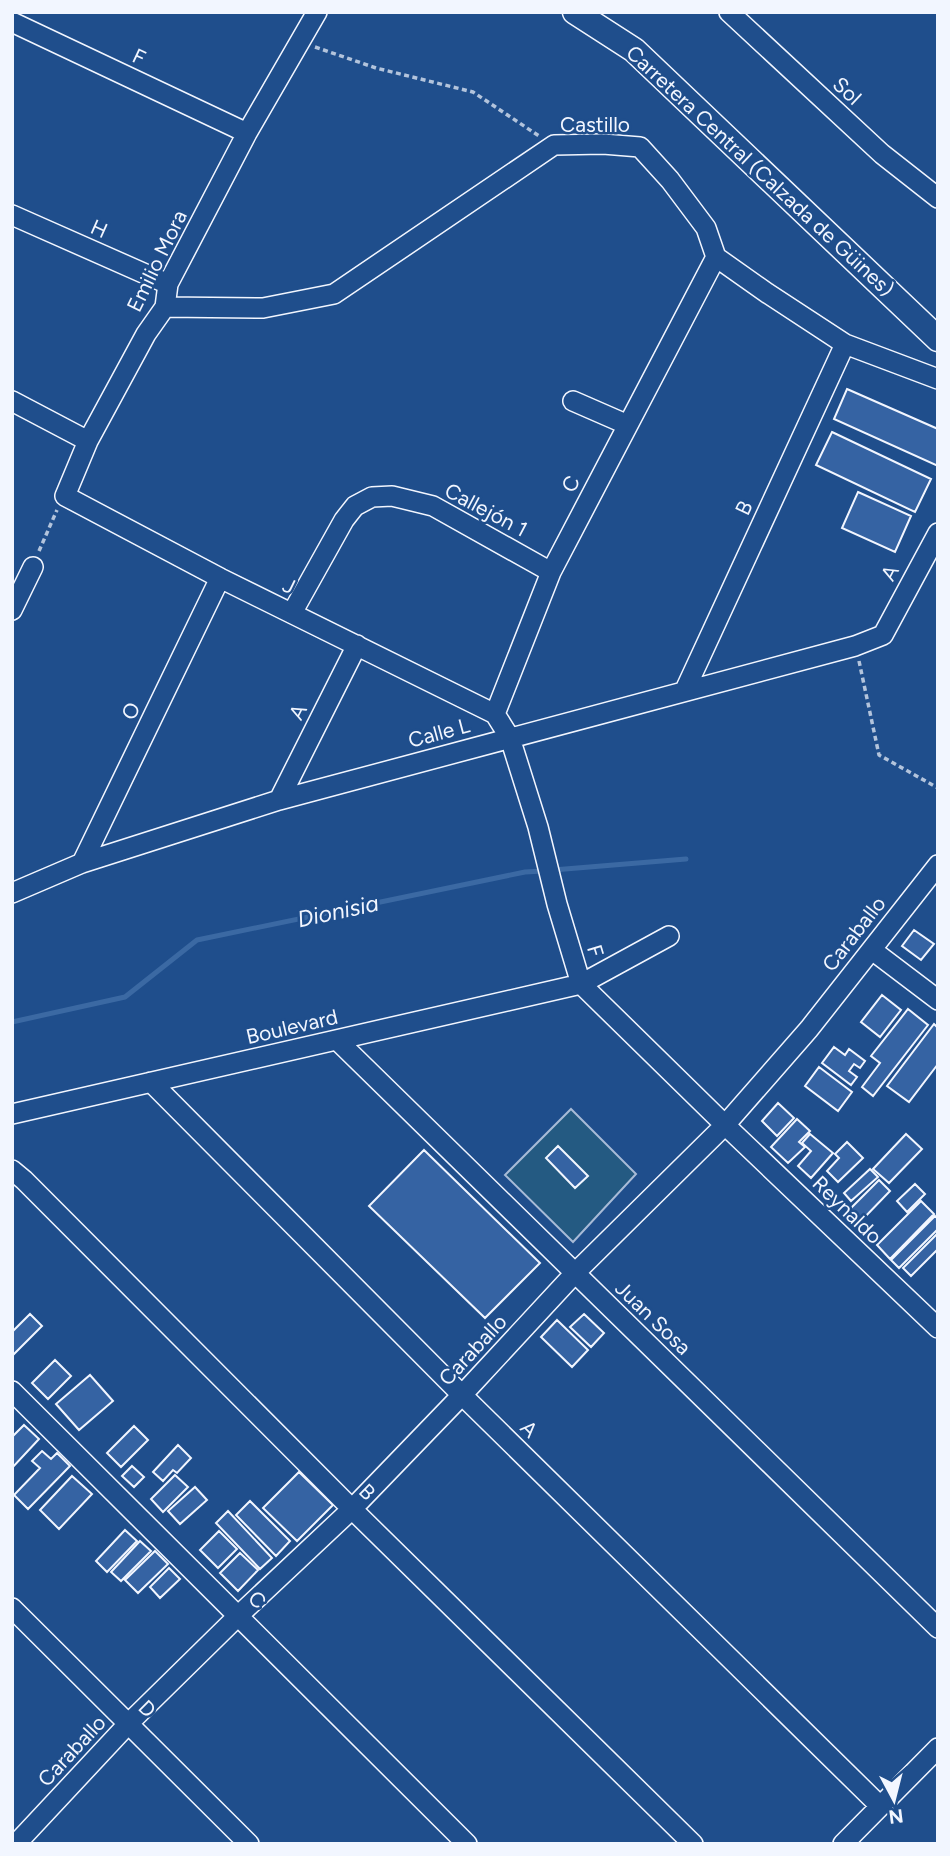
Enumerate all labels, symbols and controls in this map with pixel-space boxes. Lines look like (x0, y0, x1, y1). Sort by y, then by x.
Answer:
street label: Carretera Central (Calzada de Güines) (621, 40, 899, 301)
street label: F (129, 43, 150, 70)
street label: Sol (828, 71, 867, 110)
street label: Castillo (560, 112, 630, 137)
street label: Emilio Mora (121, 206, 192, 316)
street label: H (87, 214, 111, 243)
street label: C (556, 471, 585, 496)
street label: Callejón 1 (441, 477, 532, 542)
street label: B (730, 497, 758, 519)
street label: A (875, 561, 904, 585)
street label: J (279, 572, 300, 599)
street label: O (116, 698, 145, 724)
street label: A (283, 700, 312, 724)
street label: Calle L (405, 712, 472, 753)
water label: Dionisia (295, 889, 381, 933)
street label: Caraballo (817, 891, 891, 976)
street label: F (582, 942, 609, 960)
street label: Boulevard (244, 1004, 340, 1049)
street label: Reynaldo (807, 1170, 887, 1249)
street label: Juan Sosa (610, 1275, 696, 1360)
street label: Caraballo (433, 1309, 512, 1390)
street label: A (515, 1415, 543, 1443)
street label: B (354, 1478, 381, 1505)
street label: C (243, 1585, 272, 1614)
street label: D (133, 1695, 161, 1723)
street label: Caraballo (32, 1710, 111, 1791)
north arrow (859, 1765, 929, 1835)
text: N (887, 1804, 905, 1829)

